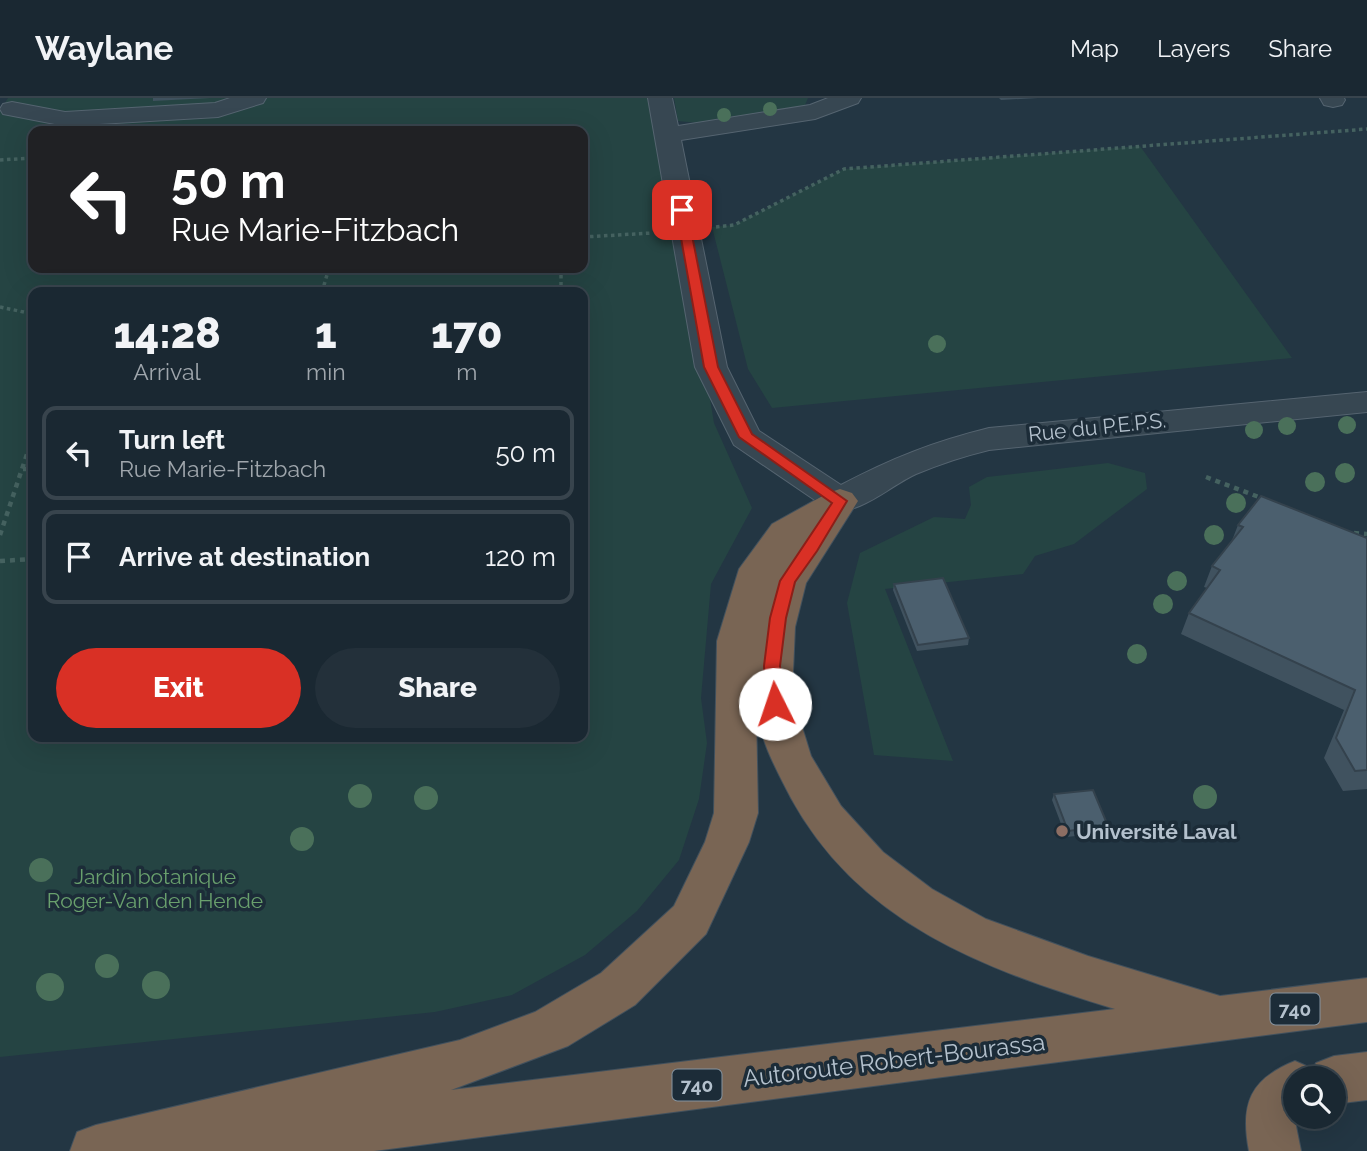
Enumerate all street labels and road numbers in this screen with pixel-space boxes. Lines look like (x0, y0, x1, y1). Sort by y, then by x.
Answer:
street label: Rue du P.E.P.S. (1027, 407, 1167, 447)
road number: 740 (1270, 994, 1320, 1024)
street label: Autoroute Robert-Bourassa (741, 1027, 1047, 1093)
road number: 740 (672, 1070, 722, 1100)

